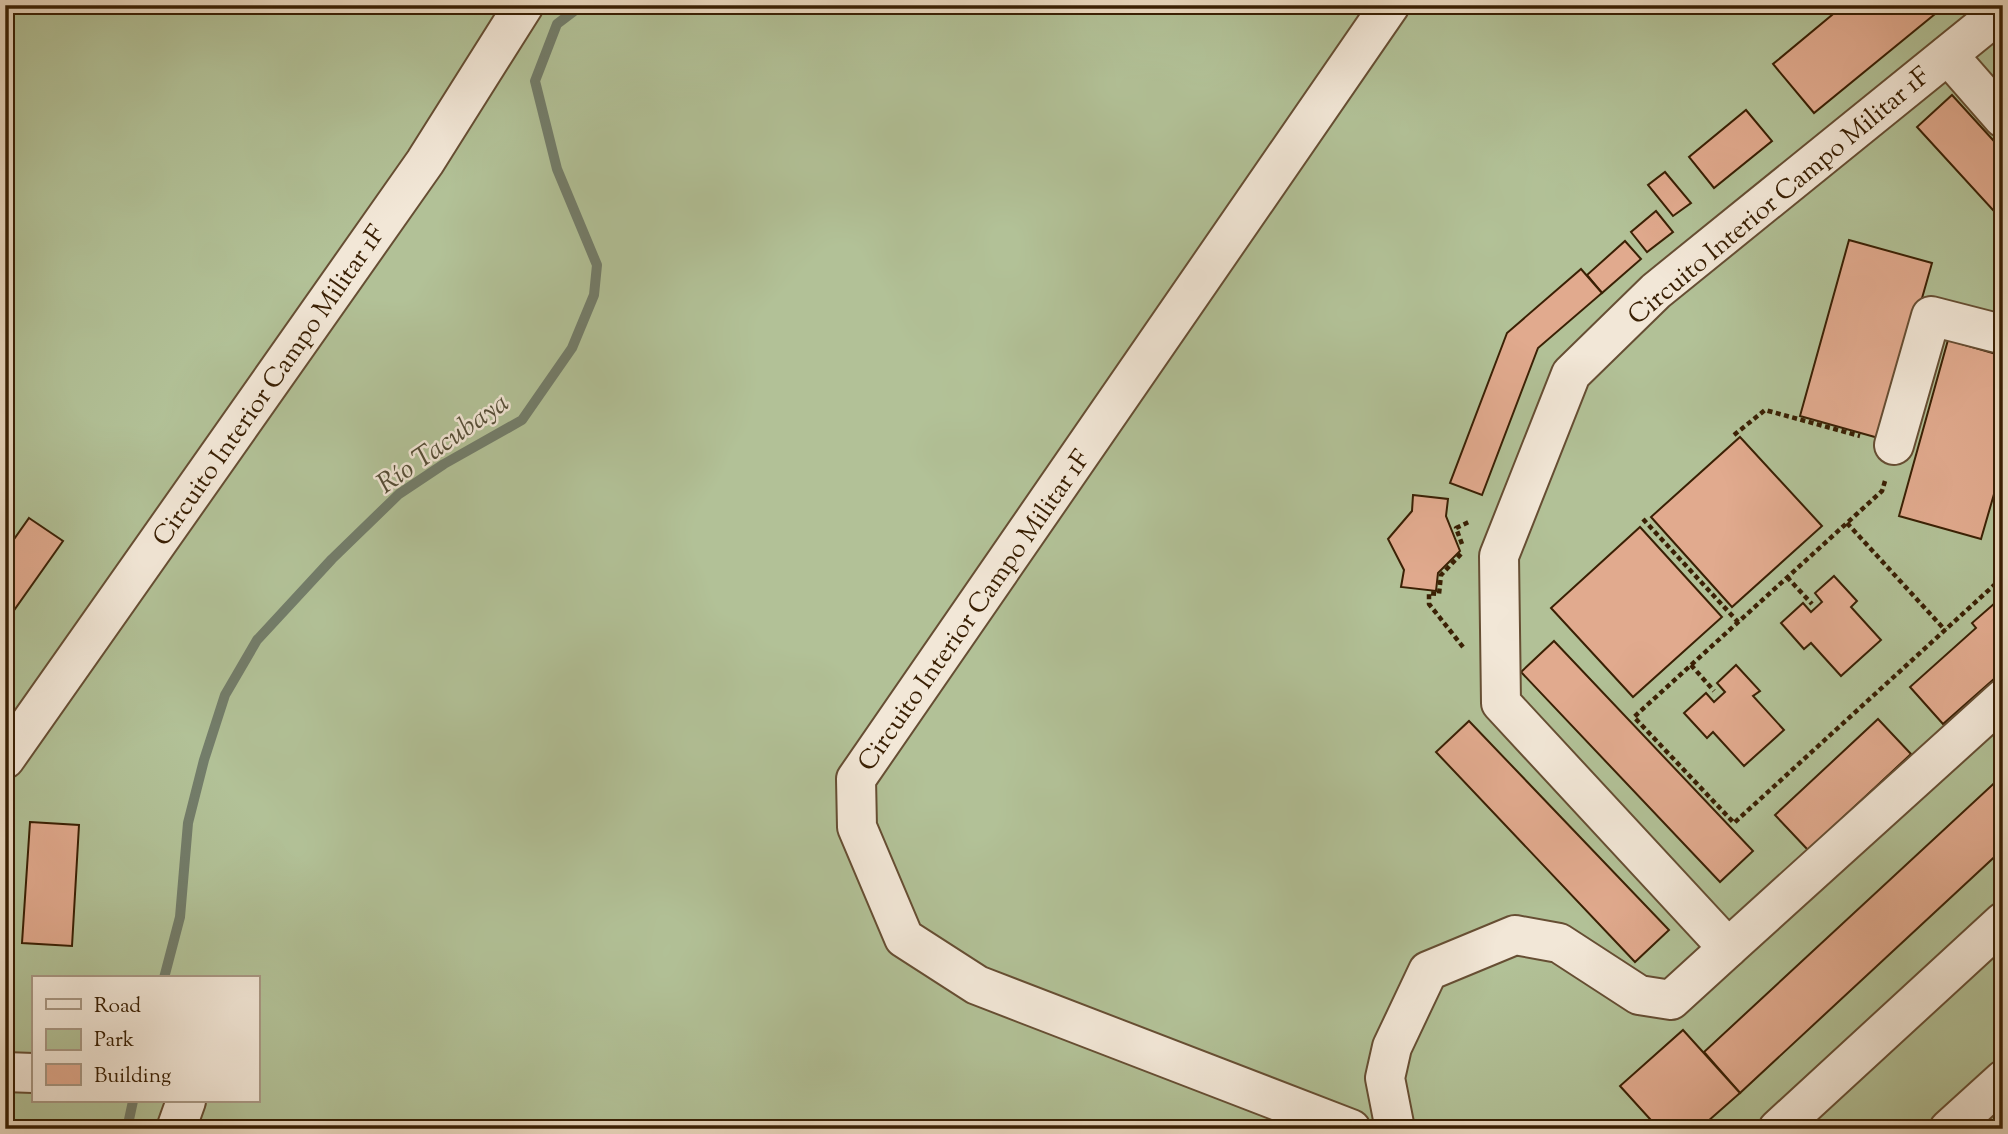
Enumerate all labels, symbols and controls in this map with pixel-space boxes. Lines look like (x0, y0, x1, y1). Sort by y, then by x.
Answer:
street label: Circuito Interior Campo Militar 1F (1621, 59, 1939, 335)
street label: Circuito Interior Campo Militar 1F (145, 218, 395, 554)
water label: Río Tacubaya (370, 384, 518, 505)
street label: Circuito Interior Campo Militar 1F (850, 443, 1100, 779)
legend (32, 976, 259, 1102)
text: Road (94, 992, 141, 1022)
text: Park (94, 1026, 135, 1056)
text: Building (94, 1062, 171, 1092)

